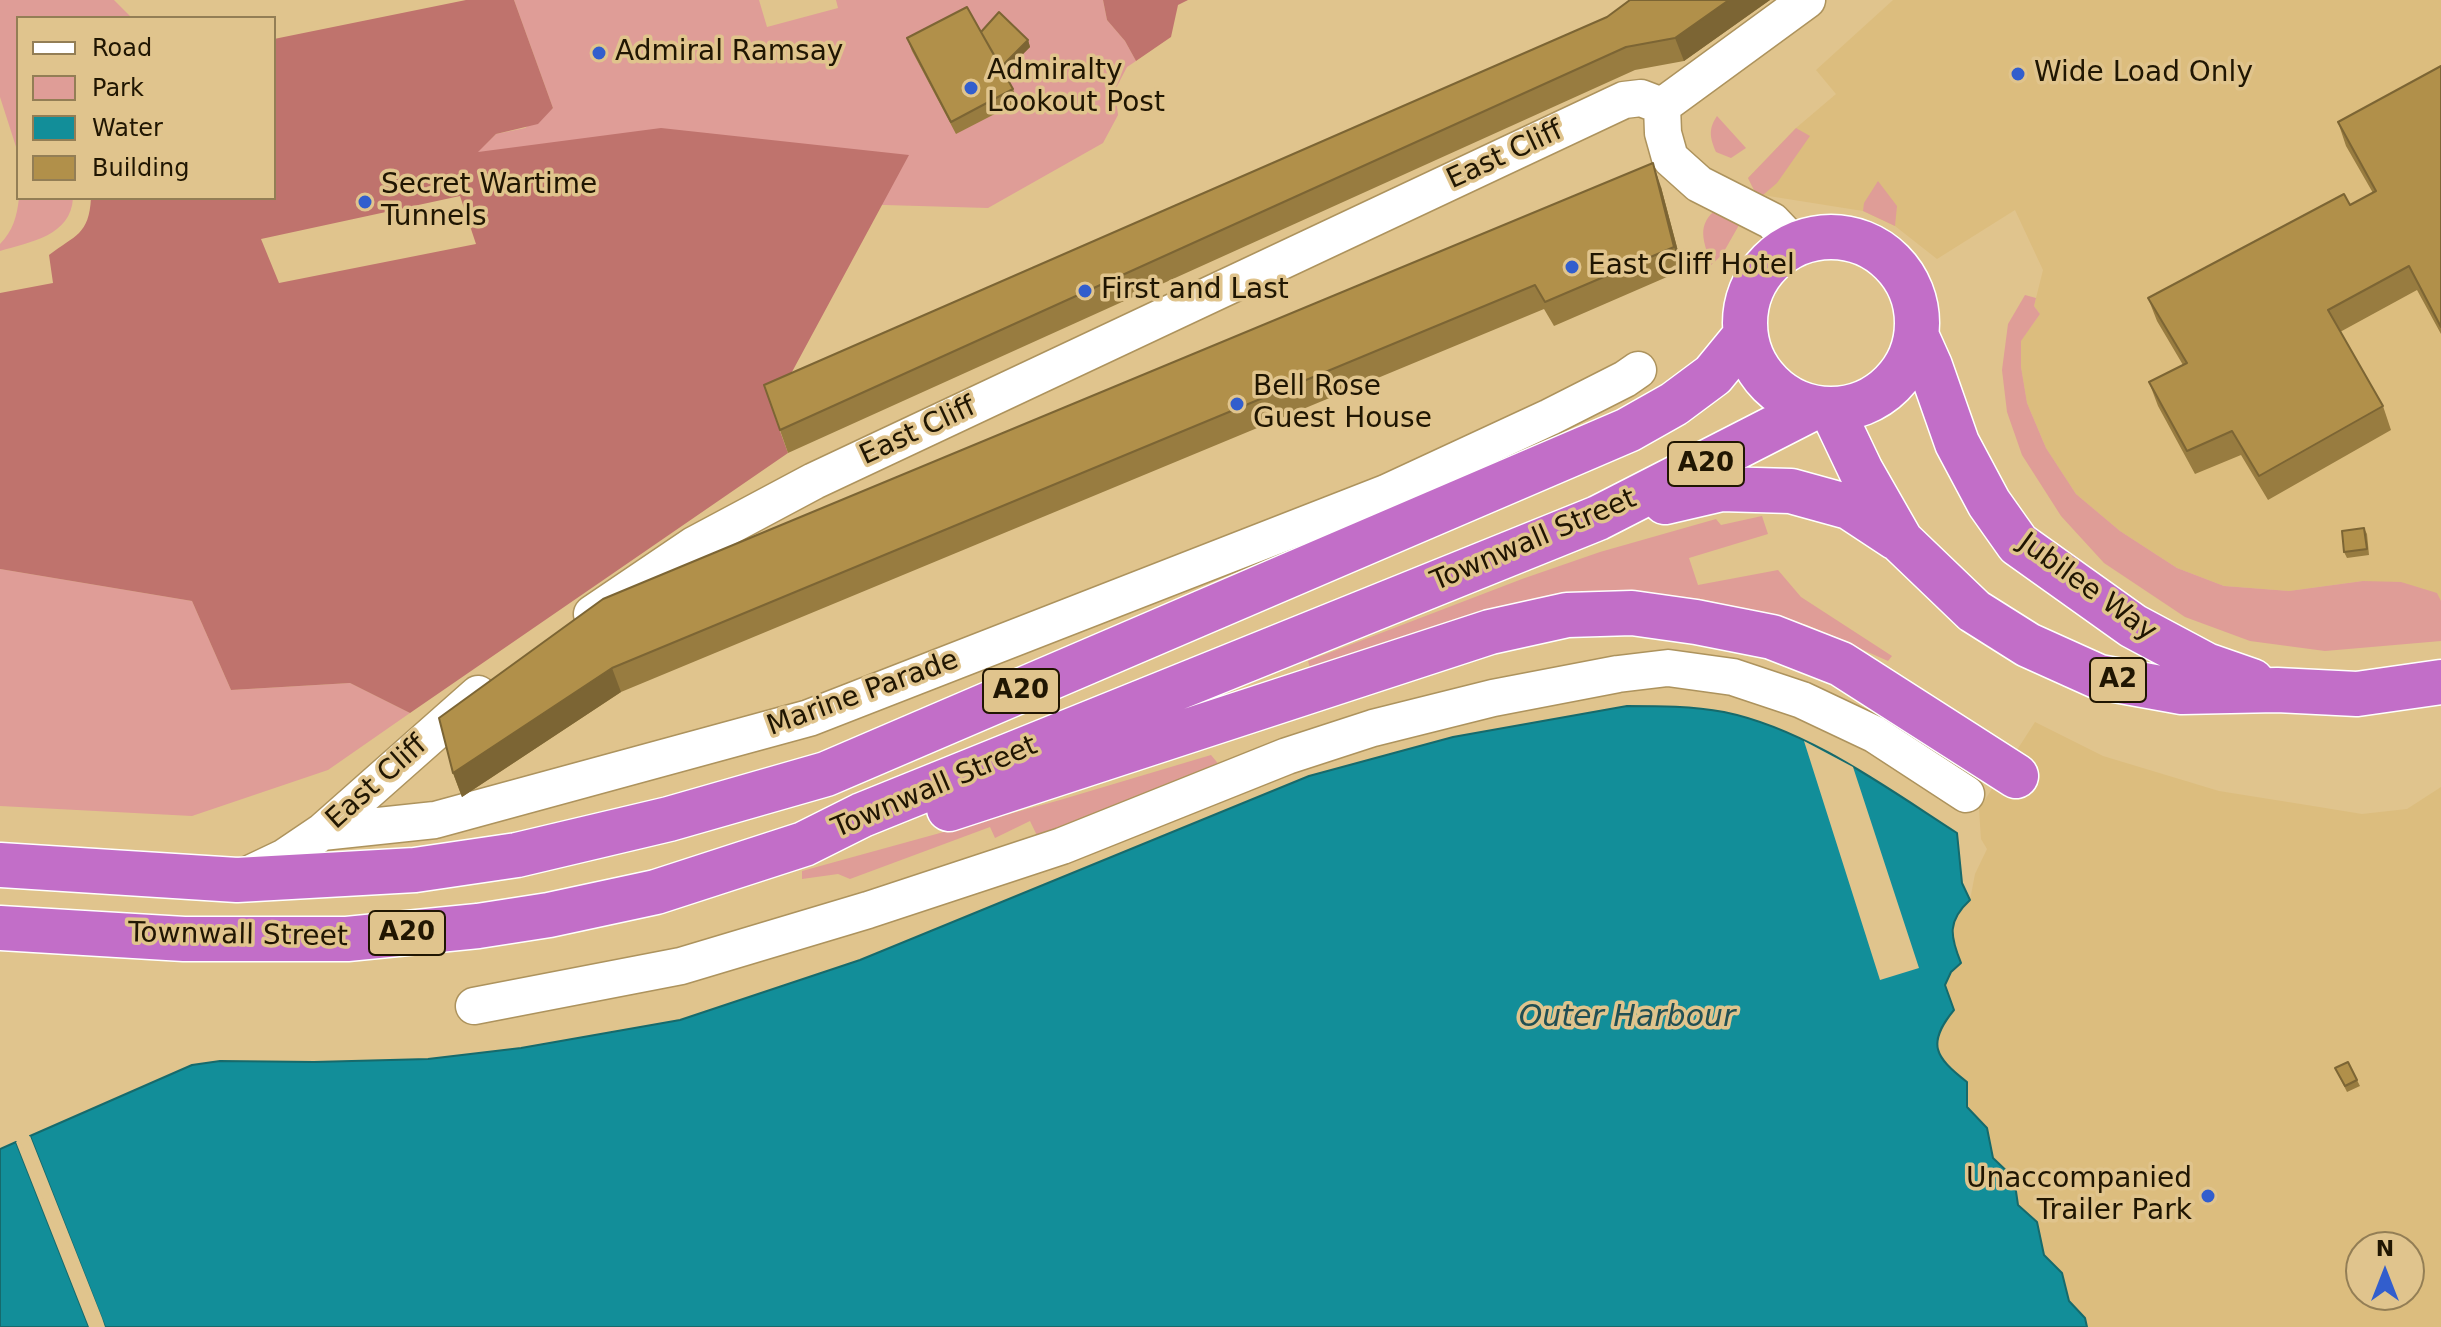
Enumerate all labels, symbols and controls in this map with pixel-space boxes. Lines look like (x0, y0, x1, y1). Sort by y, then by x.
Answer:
legend (16, 16, 276, 200)
text: Road (92, 34, 152, 62)
place label: Admiral Ramsay (615, 36, 843, 70)
marker: Admiral Ramsay (590, 44, 608, 62)
place label: Admiralty Lookout Post (987, 55, 1165, 121)
place label: Wide Load Only (2034, 57, 2253, 91)
marker: Wide Load Only (2009, 65, 2027, 83)
text: Park (92, 74, 144, 102)
marker: Admiralty Lookout Post (962, 79, 980, 97)
text: Water (92, 114, 163, 142)
street label: East Cliff (1442, 115, 1568, 197)
text: Building (92, 154, 189, 182)
place label: Secret Wartime Tunnels (381, 169, 597, 235)
marker: Secret Wartime Tunnels (356, 193, 374, 211)
place label: East Cliff Hotel (1588, 250, 1795, 284)
marker: East Cliff Hotel (1563, 258, 1581, 276)
place label: First and Last (1101, 274, 1289, 308)
marker: First and Last (1076, 282, 1094, 300)
place label: Bell Rose Guest House (1253, 371, 1432, 437)
street label: East Cliff (855, 391, 981, 473)
marker: Bell Rose Guest House (1228, 395, 1246, 413)
road number: A20 (1668, 442, 1744, 486)
street label: Townwall Street (1426, 483, 1642, 599)
street label: Jubilee Way (2011, 527, 2163, 649)
street label: Marine Parade (763, 644, 963, 744)
road number: A2 (2090, 658, 2146, 702)
road number: A20 (983, 669, 1059, 713)
street label: East Cliff (320, 729, 434, 837)
street label: Townwall Street (827, 730, 1043, 846)
road number: A20 (369, 911, 445, 955)
street label: Townwall Street (128, 917, 348, 955)
water label: Outer Harbour (1519, 1000, 1735, 1036)
place label: Unaccompanied Trailer Park (1966, 1163, 2192, 1229)
marker: Unaccompanied Trailer Park (2199, 1187, 2217, 1205)
north arrow (2345, 1231, 2425, 1311)
text: N (2376, 1236, 2394, 1261)

